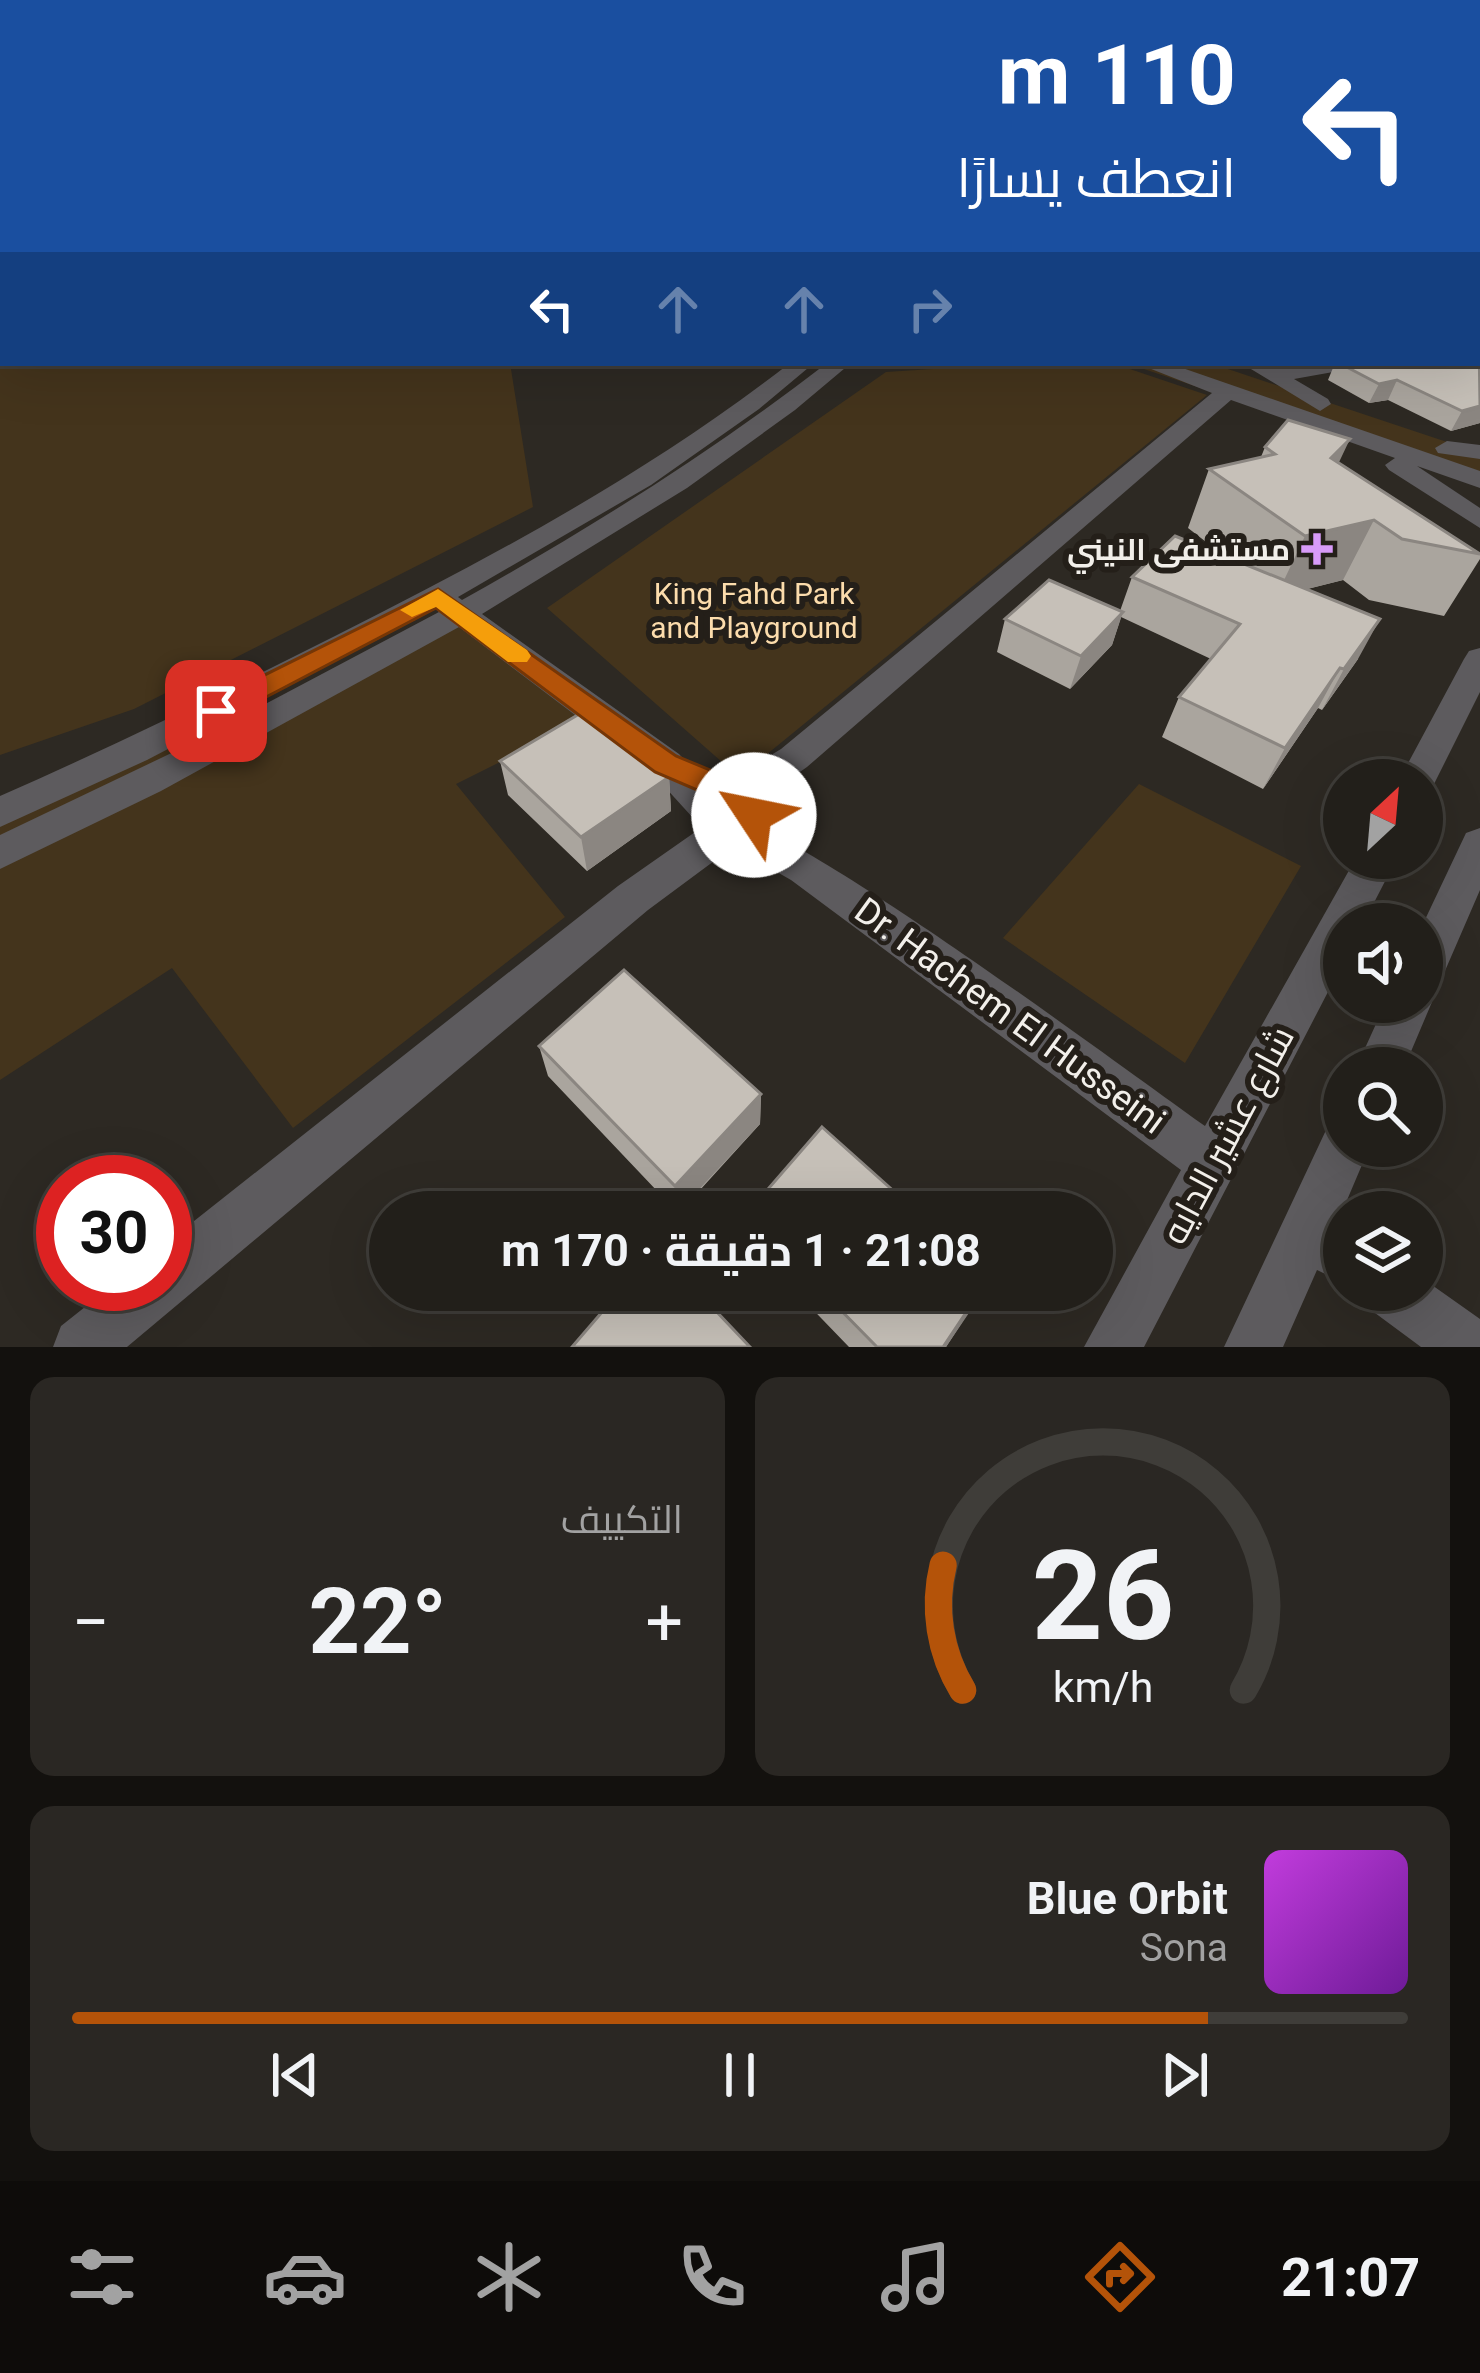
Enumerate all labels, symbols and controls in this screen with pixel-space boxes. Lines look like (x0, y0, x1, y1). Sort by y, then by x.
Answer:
text: 110 m (998, 26, 1236, 125)
icon: left (1278, 48, 1434, 204)
text: انعطف يسارًا (956, 147, 1236, 210)
icon: left (519, 276, 585, 342)
icon: ahead (645, 276, 711, 342)
icon: ahead (771, 276, 837, 342)
icon: right (897, 276, 963, 342)
place label: مستشفى النيني (1067, 532, 1290, 574)
marker: مستشفى النيني (1301, 533, 1333, 565)
park label: King Fahd Park and Playground (650, 576, 858, 645)
pin (165, 660, 267, 762)
icon: arrive (183, 678, 249, 744)
position arrow (691, 752, 817, 878)
north arrow (1323, 759, 1443, 879)
map controls (1323, 759, 1443, 1311)
street label: Dr. Hachem El Husseini (847, 889, 1173, 1143)
button: sound (1323, 903, 1443, 1023)
street label: شارع عشير الدايه (1153, 1019, 1306, 1252)
button: search (1323, 1047, 1443, 1167)
speed limit sign: 30 (36, 1155, 192, 1311)
button: layers (1323, 1191, 1443, 1311)
text: 21:08 · 1 دقيقة · 170 m (501, 1224, 981, 1277)
text: التكييف (561, 1497, 683, 1543)
text: 26 (1031, 1523, 1174, 1669)
text: 22° (308, 1570, 447, 1675)
text: − (72, 1584, 110, 1661)
text: + (646, 1584, 683, 1661)
text: km/h (1052, 1661, 1153, 1711)
text: Blue Orbit (1027, 1872, 1228, 1925)
text: Sona (1140, 1925, 1228, 1971)
icon: previous (262, 2042, 328, 2108)
icon: pause (707, 2042, 773, 2108)
icon: next (1152, 2042, 1218, 2108)
icon: filters (60, 2235, 144, 2319)
icon: car (263, 2235, 347, 2319)
icon: climate (467, 2235, 551, 2319)
icon: phone (670, 2235, 754, 2319)
icon: music (874, 2235, 958, 2319)
icon: directions (1078, 2235, 1162, 2319)
text: 21:07 (1281, 2246, 1420, 2309)

